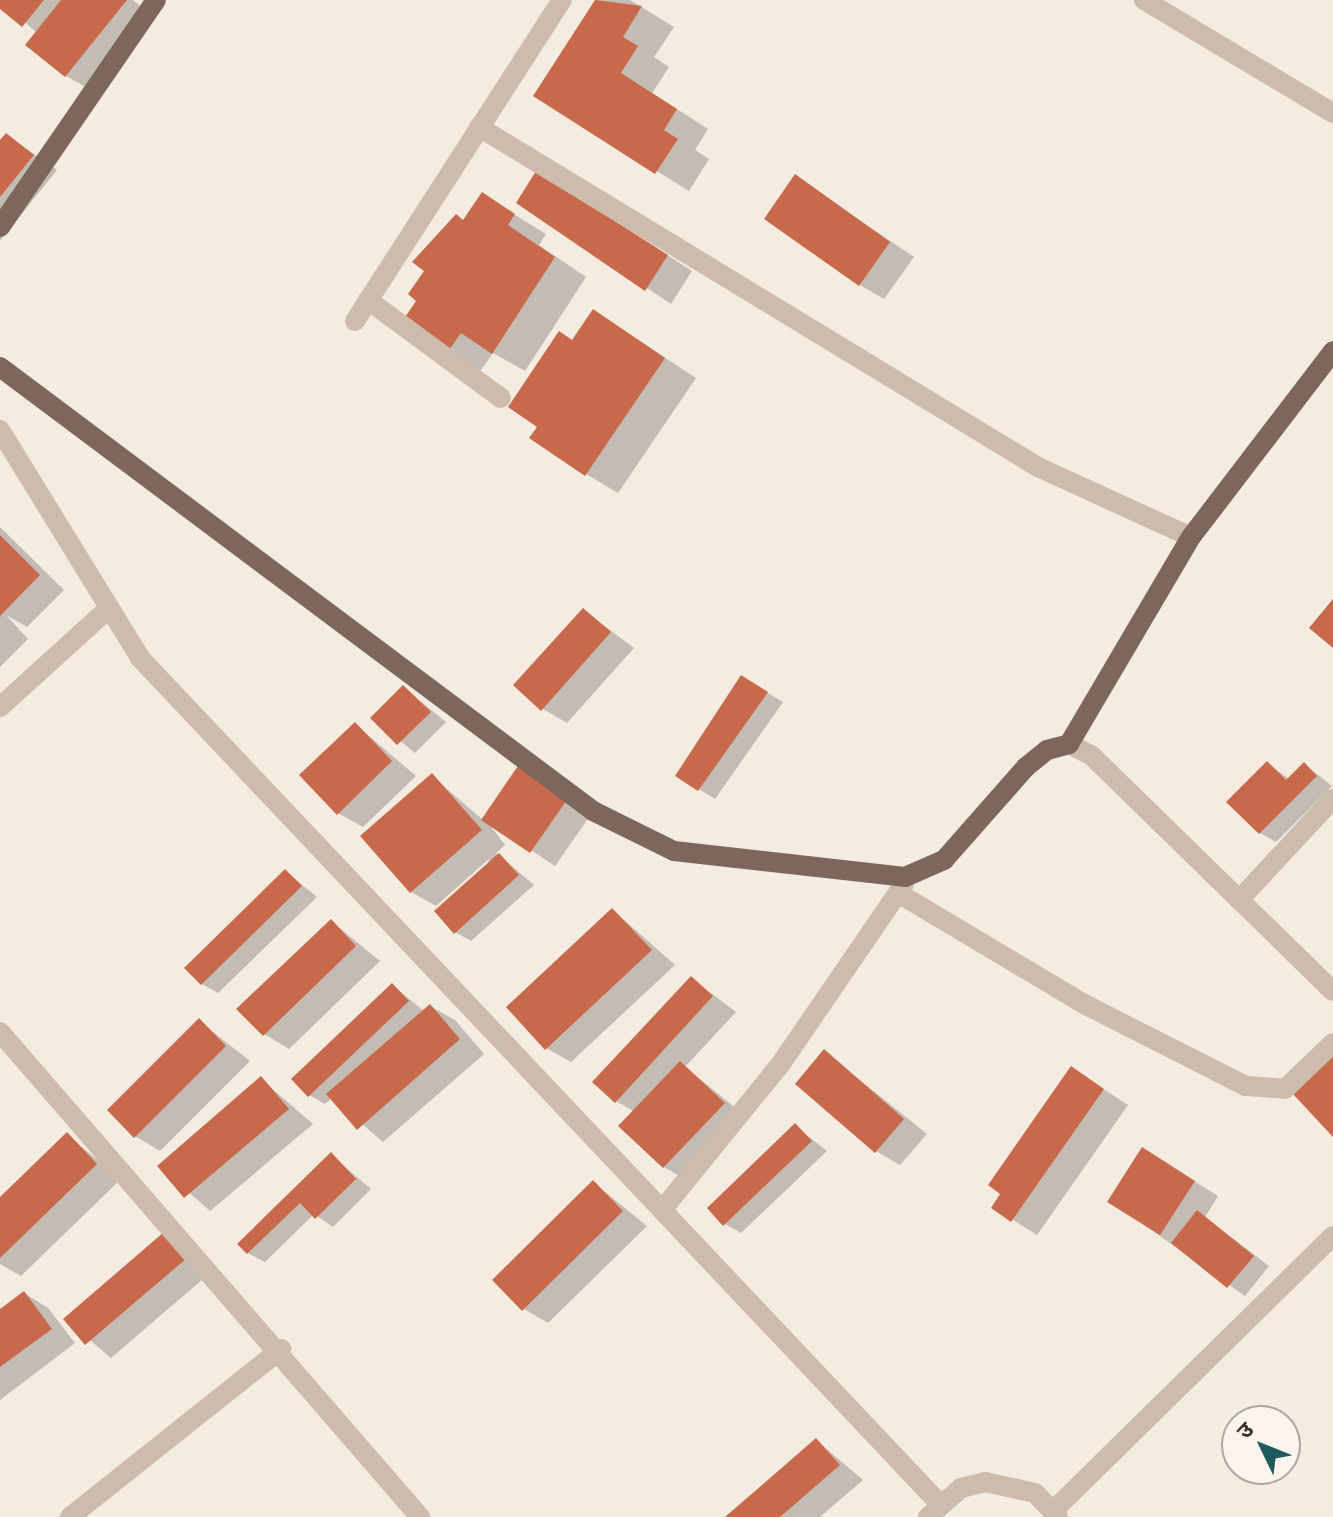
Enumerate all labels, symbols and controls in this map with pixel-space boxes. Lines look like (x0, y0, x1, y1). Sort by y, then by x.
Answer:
north arrow (1221, 1405, 1301, 1485)
text: उ (1230, 1416, 1259, 1444)

